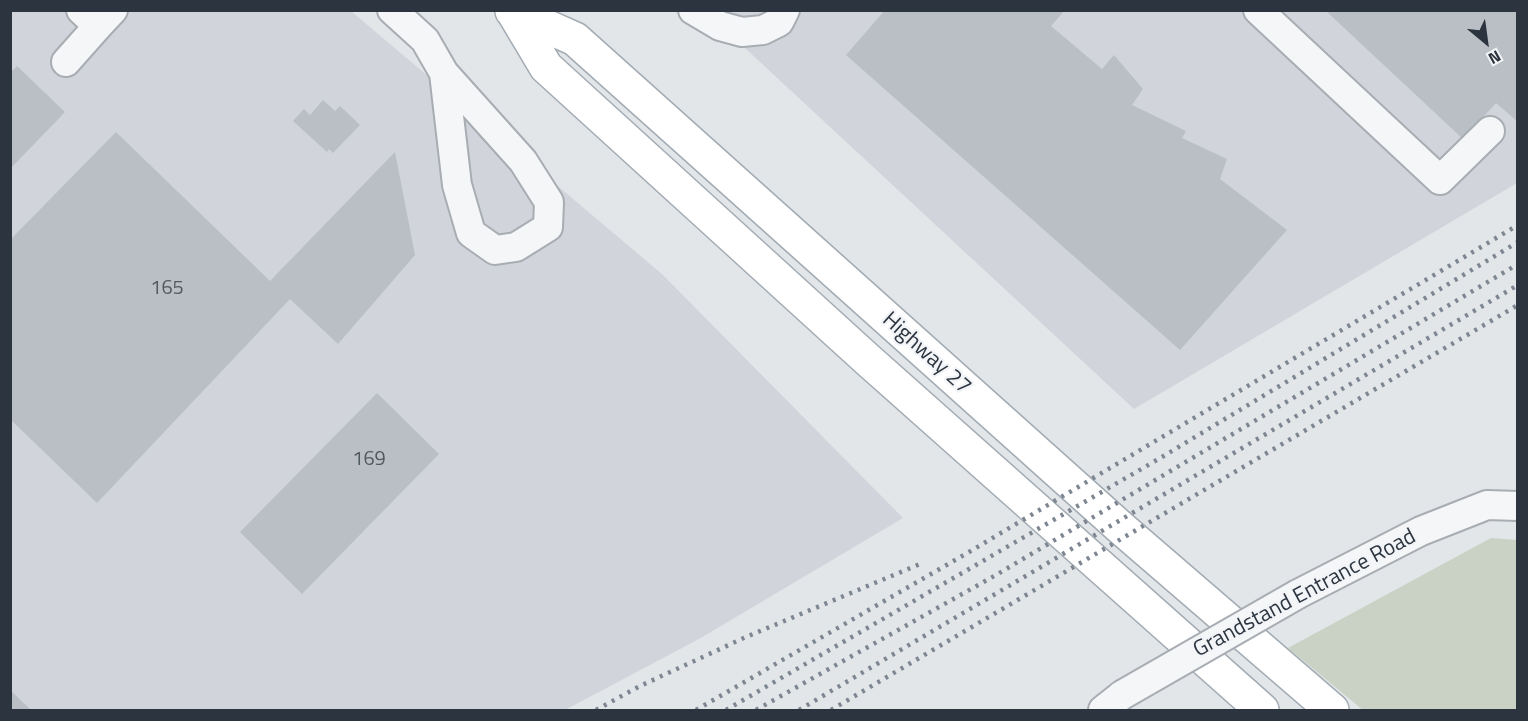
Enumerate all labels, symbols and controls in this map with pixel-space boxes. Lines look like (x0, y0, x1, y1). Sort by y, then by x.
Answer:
north arrow (1456, 12, 1516, 72)
text: N (1484, 45, 1505, 71)
house number: 165 (150, 277, 184, 301)
street label: Highway 27 (876, 307, 976, 401)
house number: 169 (352, 448, 386, 472)
street label: Grandstand Entrance Road (1189, 524, 1421, 664)

